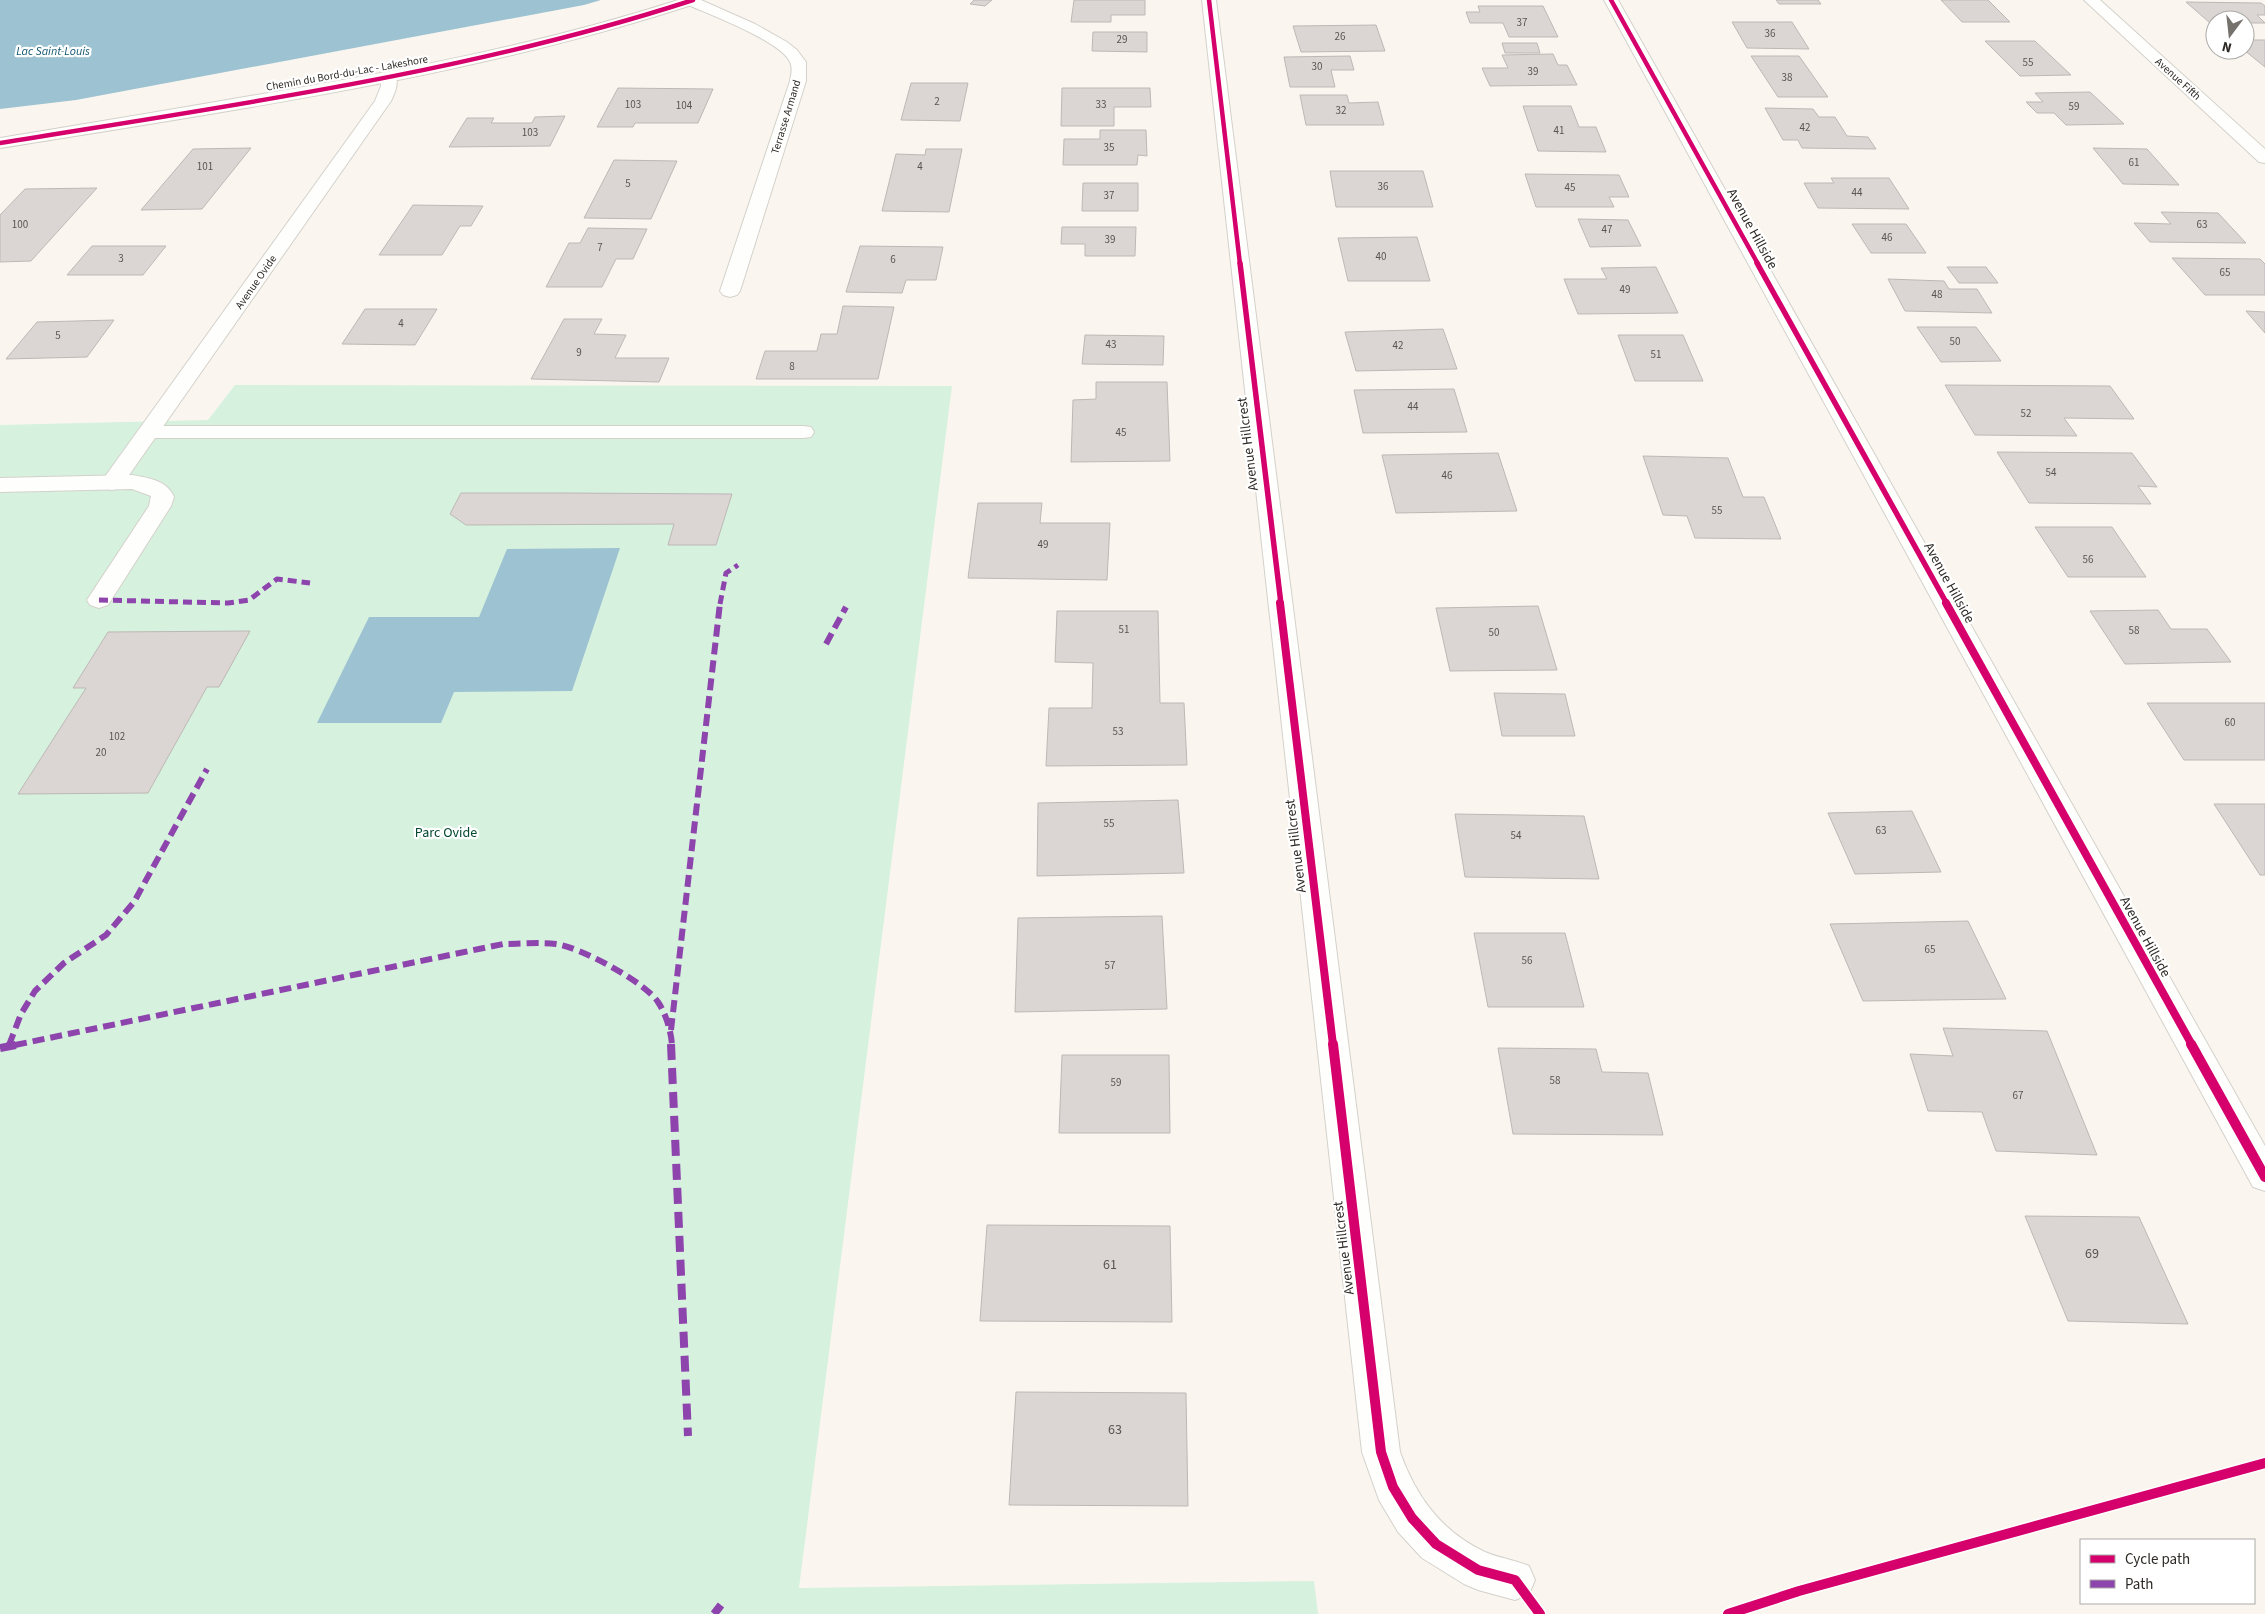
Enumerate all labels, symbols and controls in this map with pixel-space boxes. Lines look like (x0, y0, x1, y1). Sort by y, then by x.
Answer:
north arrow (2205, 10, 2255, 60)
house number: 37 (1517, 15, 1527, 30)
house number: 36 (1765, 26, 1776, 41)
house number: 26 (1335, 29, 1346, 44)
house number: 29 (1117, 32, 1127, 47)
text: N (2220, 36, 2234, 57)
water label: Lac Saint-Louis (16, 43, 90, 60)
street label: Chemin du Bord-du-Lac - Lakeshore (265, 51, 430, 95)
street label: Avenue Fifth (2152, 54, 2204, 104)
house number: 55 (2023, 55, 2033, 70)
house number: 30 (1312, 59, 1322, 74)
house number: 39 (1528, 64, 1538, 79)
house number: 38 (1782, 70, 1793, 85)
street label: Terrasse Armand (768, 78, 804, 156)
house number: 2 (934, 94, 940, 109)
house number: 103 (625, 97, 641, 112)
house number: 33 (1096, 97, 1106, 112)
house number: 104 (676, 98, 693, 113)
house number: 59 (2069, 99, 2079, 114)
house number: 32 (1336, 103, 1346, 118)
house number: 42 (1800, 120, 1810, 135)
house number: 41 (1554, 123, 1564, 138)
house number: 103 (522, 125, 538, 140)
house number: 35 (1104, 140, 1114, 155)
house number: 61 (2129, 155, 2139, 170)
house number: 101 (197, 159, 213, 174)
house number: 4 (917, 159, 923, 174)
house number: 5 (625, 176, 631, 191)
house number: 36 (1378, 179, 1389, 194)
house number: 45 (1565, 180, 1575, 195)
street label: Avenue Hillside (1722, 185, 1783, 273)
house number: 44 (1852, 185, 1863, 200)
house number: 37 (1104, 188, 1114, 203)
house number: 100 (12, 217, 28, 232)
house number: 63 (2197, 217, 2207, 232)
house number: 47 (1602, 222, 1612, 237)
house number: 46 (1882, 230, 1893, 245)
house number: 39 (1105, 232, 1115, 247)
house number: 7 (597, 240, 603, 255)
house number: 40 (1376, 249, 1386, 264)
house number: 3 (118, 251, 124, 266)
street label: Avenue Ovide (232, 252, 280, 312)
house number: 6 (890, 252, 896, 267)
house number: 65 (2220, 265, 2230, 280)
house number: 49 (1620, 282, 1630, 297)
house number: 48 (1932, 287, 1943, 302)
house number: 4 (398, 316, 404, 331)
house number: 5 (55, 328, 61, 343)
house number: 50 (1950, 334, 1960, 349)
house number: 43 (1106, 337, 1116, 352)
house number: 42 (1393, 338, 1403, 353)
house number: 9 (576, 345, 582, 360)
house number: 51 (1651, 347, 1661, 362)
house number: 8 (789, 359, 795, 374)
street label: Avenue Hillcrest (1232, 396, 1264, 492)
house number: 44 (1408, 399, 1419, 414)
house number: 52 (2021, 406, 2031, 421)
house number: 45 (1116, 425, 1126, 440)
house number: 54 (2046, 465, 2057, 480)
house number: 46 (1442, 468, 1453, 483)
house number: 55 (1712, 503, 1722, 518)
house number: 49 (1038, 537, 1048, 552)
street label: Avenue Hillside (1919, 539, 1980, 627)
house number: 56 (2083, 552, 2094, 567)
house number: 51 (1119, 622, 1129, 637)
house number: 58 (2129, 623, 2140, 638)
house number: 50 (1489, 625, 1499, 640)
house number: 60 (2225, 715, 2235, 730)
house number: 53 (1113, 724, 1123, 739)
house number: 102 (109, 729, 125, 744)
house number: 20 (96, 745, 106, 760)
street label: Avenue Hillcrest (1280, 798, 1312, 894)
house number: 55 (1104, 816, 1114, 831)
park label: Parc Ovide (415, 823, 477, 843)
house number: 63 (1876, 823, 1886, 838)
house number: 54 (1511, 828, 1522, 843)
street label: Avenue Hillside (2115, 893, 2176, 981)
house number: 65 (1925, 942, 1935, 957)
house number: 56 (1522, 953, 1533, 968)
house number: 57 (1105, 958, 1115, 973)
house number: 58 (1550, 1073, 1561, 1088)
house number: 59 (1111, 1075, 1121, 1090)
house number: 67 (2013, 1088, 2023, 1103)
street label: Avenue Hillcrest (1328, 1200, 1360, 1296)
house number: 69 (2085, 1244, 2099, 1264)
house number: 61 (1103, 1255, 1117, 1275)
house number: 63 (1108, 1420, 1122, 1440)
legend (2080, 1539, 2255, 1604)
text: Cycle path (2125, 1549, 2190, 1570)
text: Path (2125, 1574, 2153, 1595)

